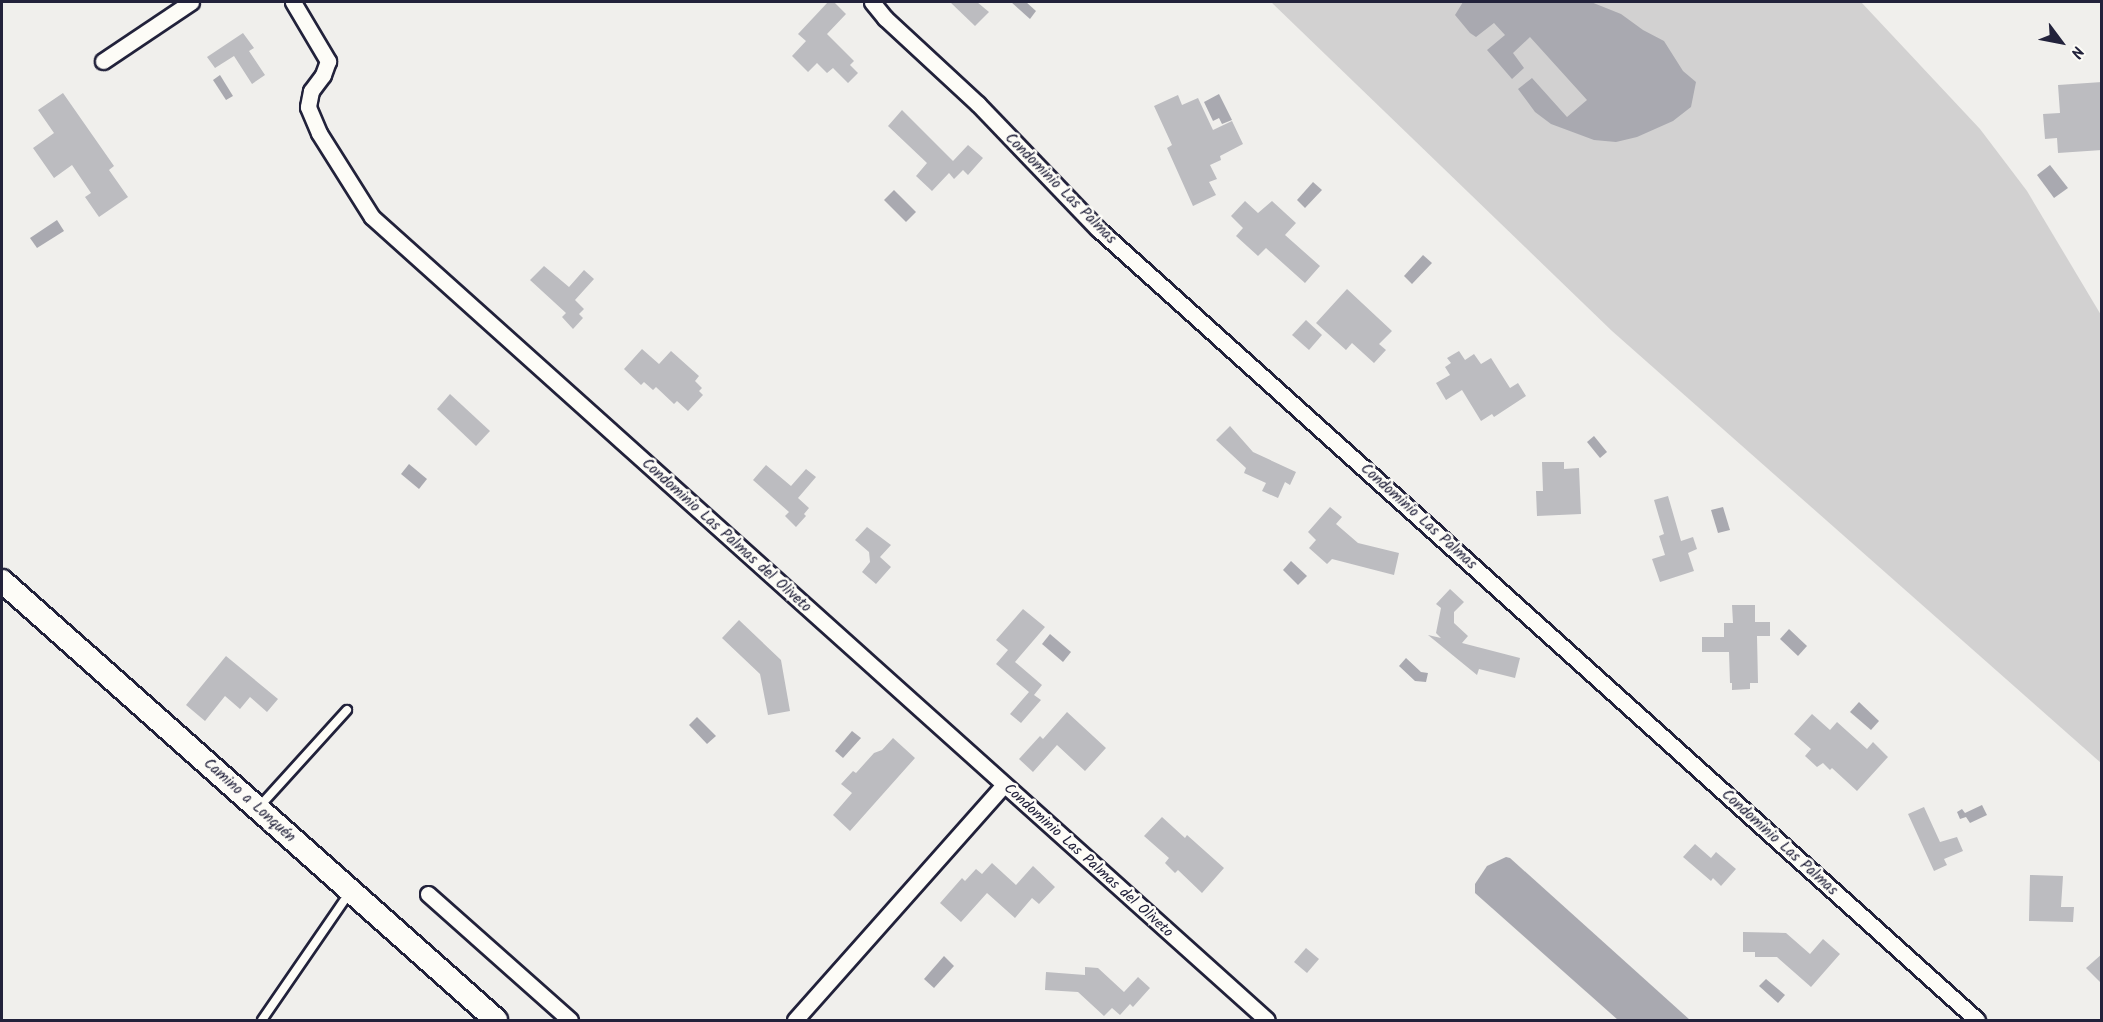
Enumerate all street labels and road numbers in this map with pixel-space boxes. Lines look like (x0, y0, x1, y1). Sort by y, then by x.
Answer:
street label: Condominio Las Palmas (1001, 130, 1119, 248)
street label: Condominio Las Palmas del Oliveto (638, 455, 814, 617)
street label: Condominio Las Palmas (1356, 460, 1480, 574)
street label: Camino a Lonquén (199, 755, 299, 847)
street label: Condominio Las Palmas del Oliveto (1000, 780, 1176, 942)
street label: Condominio Las Palmas (1717, 786, 1841, 900)

